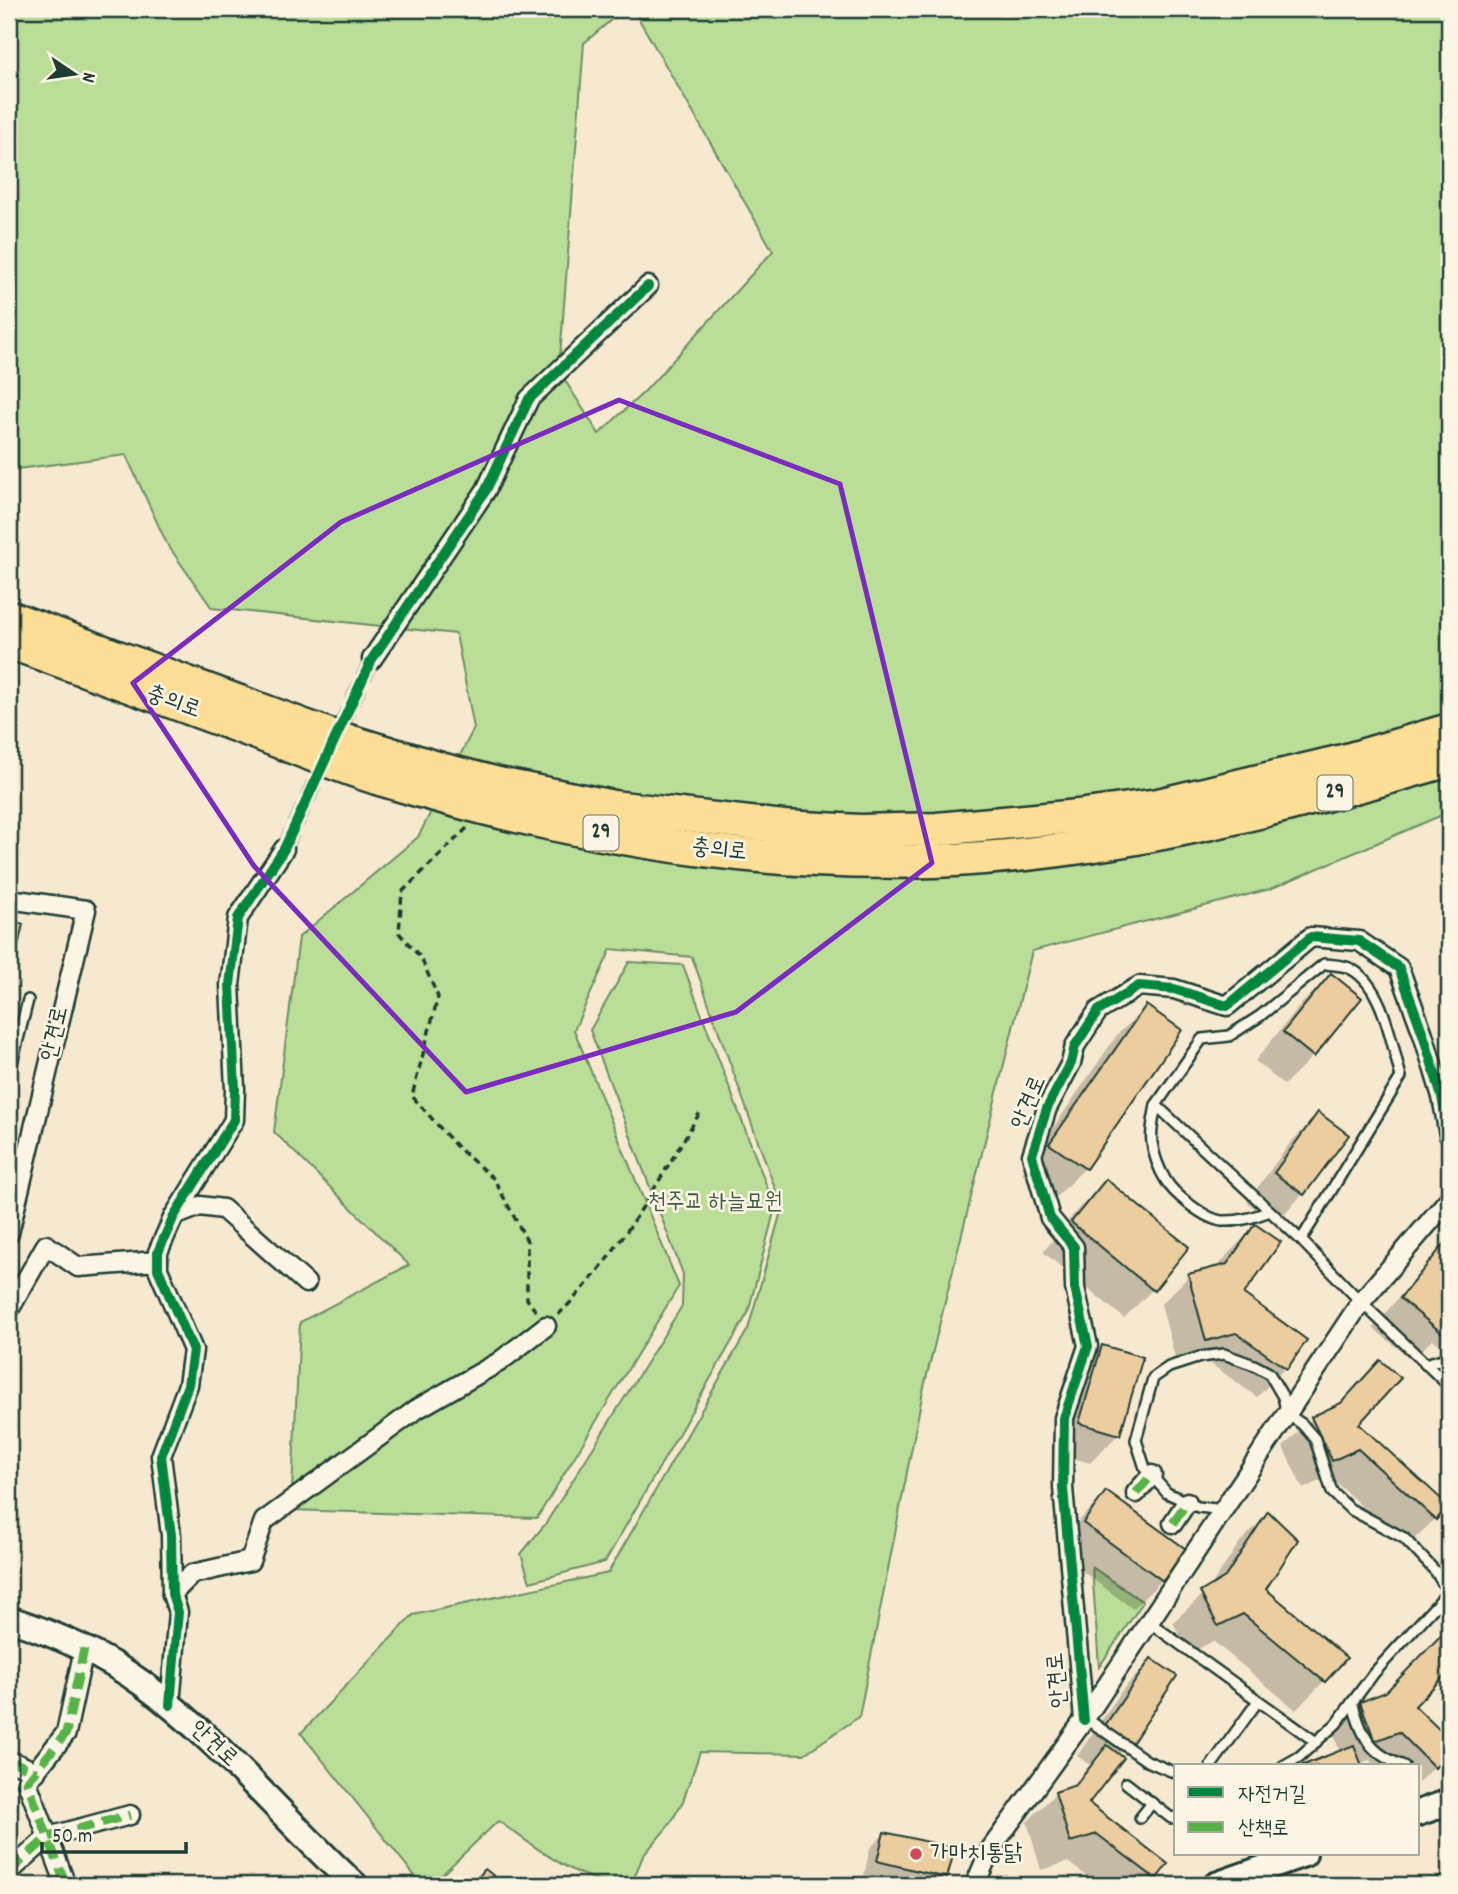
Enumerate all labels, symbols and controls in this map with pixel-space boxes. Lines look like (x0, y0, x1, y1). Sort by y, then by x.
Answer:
north arrow (38, 38, 108, 108)
text: N (73, 69, 101, 85)
street label: 충의로 (141, 678, 205, 728)
road number: 29 (1318, 776, 1352, 810)
road number: 29 (584, 816, 618, 850)
street label: 충의로 (690, 832, 748, 870)
street label: 안견로 (34, 1003, 78, 1065)
street label: 안견로 (1004, 1071, 1056, 1135)
park label: 천주교 하늘묘원 (648, 1187, 782, 1220)
street label: 안견로 (1040, 1651, 1078, 1709)
street label: 안견로 (181, 1714, 245, 1776)
legend (1174, 1764, 1420, 1856)
text: 자전거길 (1238, 1781, 1306, 1811)
scale bar (42, 1810, 186, 1854)
text: 산책로 (1238, 1815, 1289, 1845)
text: 50 m (52, 1823, 92, 1853)
place label: 가마치통닭 (930, 1838, 1023, 1871)
marker: 가마치통닭 (908, 1846, 924, 1862)

